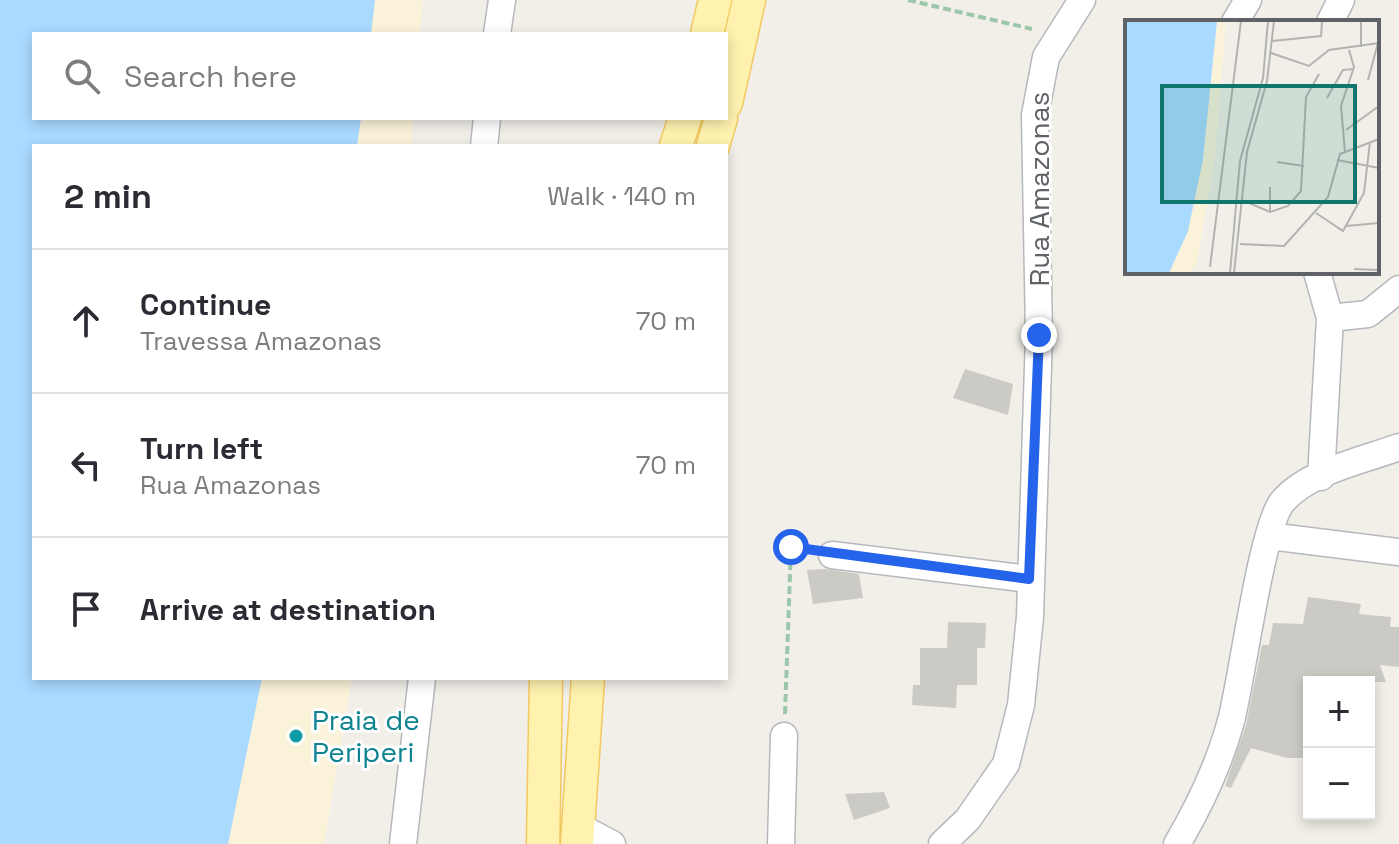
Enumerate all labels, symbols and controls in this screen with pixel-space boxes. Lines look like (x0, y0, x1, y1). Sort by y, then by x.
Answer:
inset map (1125, 20, 1379, 274)
search box (32, 32, 728, 120)
icon: search (60, 54, 104, 98)
text: Search here (124, 57, 297, 96)
street label: Rua Amazonas (1021, 92, 1057, 286)
text: 2 min (64, 175, 152, 218)
text: Walk · 140 m (547, 179, 696, 213)
text: Continue (140, 285, 271, 324)
icon: ahead (64, 299, 108, 343)
text: 70 m (636, 304, 696, 338)
route end (1021, 317, 1057, 353)
text: Travessa Amazonas (140, 324, 382, 358)
text: Turn left (140, 429, 263, 468)
icon: left (64, 443, 108, 487)
text: 70 m (636, 448, 696, 482)
text: Rua Amazonas (140, 468, 321, 502)
route start (773, 529, 809, 565)
icon: arrive (64, 587, 108, 631)
text: Arrive at destination (140, 590, 436, 629)
map controls (1303, 676, 1375, 820)
button: + (1303, 676, 1375, 748)
place label: Praia de Periperi (312, 702, 420, 770)
marker: Praia de Periperi (287, 727, 305, 745)
button: − (1303, 748, 1375, 820)

